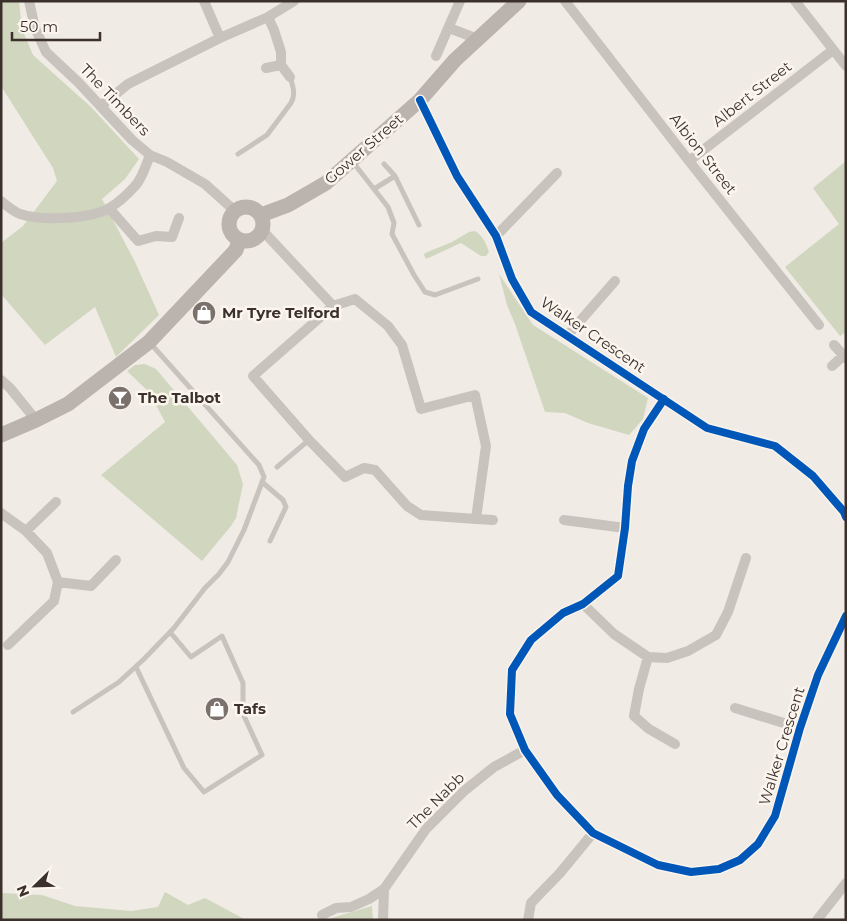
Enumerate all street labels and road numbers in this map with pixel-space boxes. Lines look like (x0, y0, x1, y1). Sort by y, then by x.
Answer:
street label: Albert Street (708, 57, 795, 131)
street label: The Timbers (76, 60, 154, 140)
street label: Gower Street (320, 109, 407, 188)
street label: Albion Street (666, 109, 741, 198)
street label: Walker Crescent (537, 292, 650, 377)
street label: Walker Crescent (754, 684, 809, 807)
street label: The Nabb (403, 768, 468, 833)

